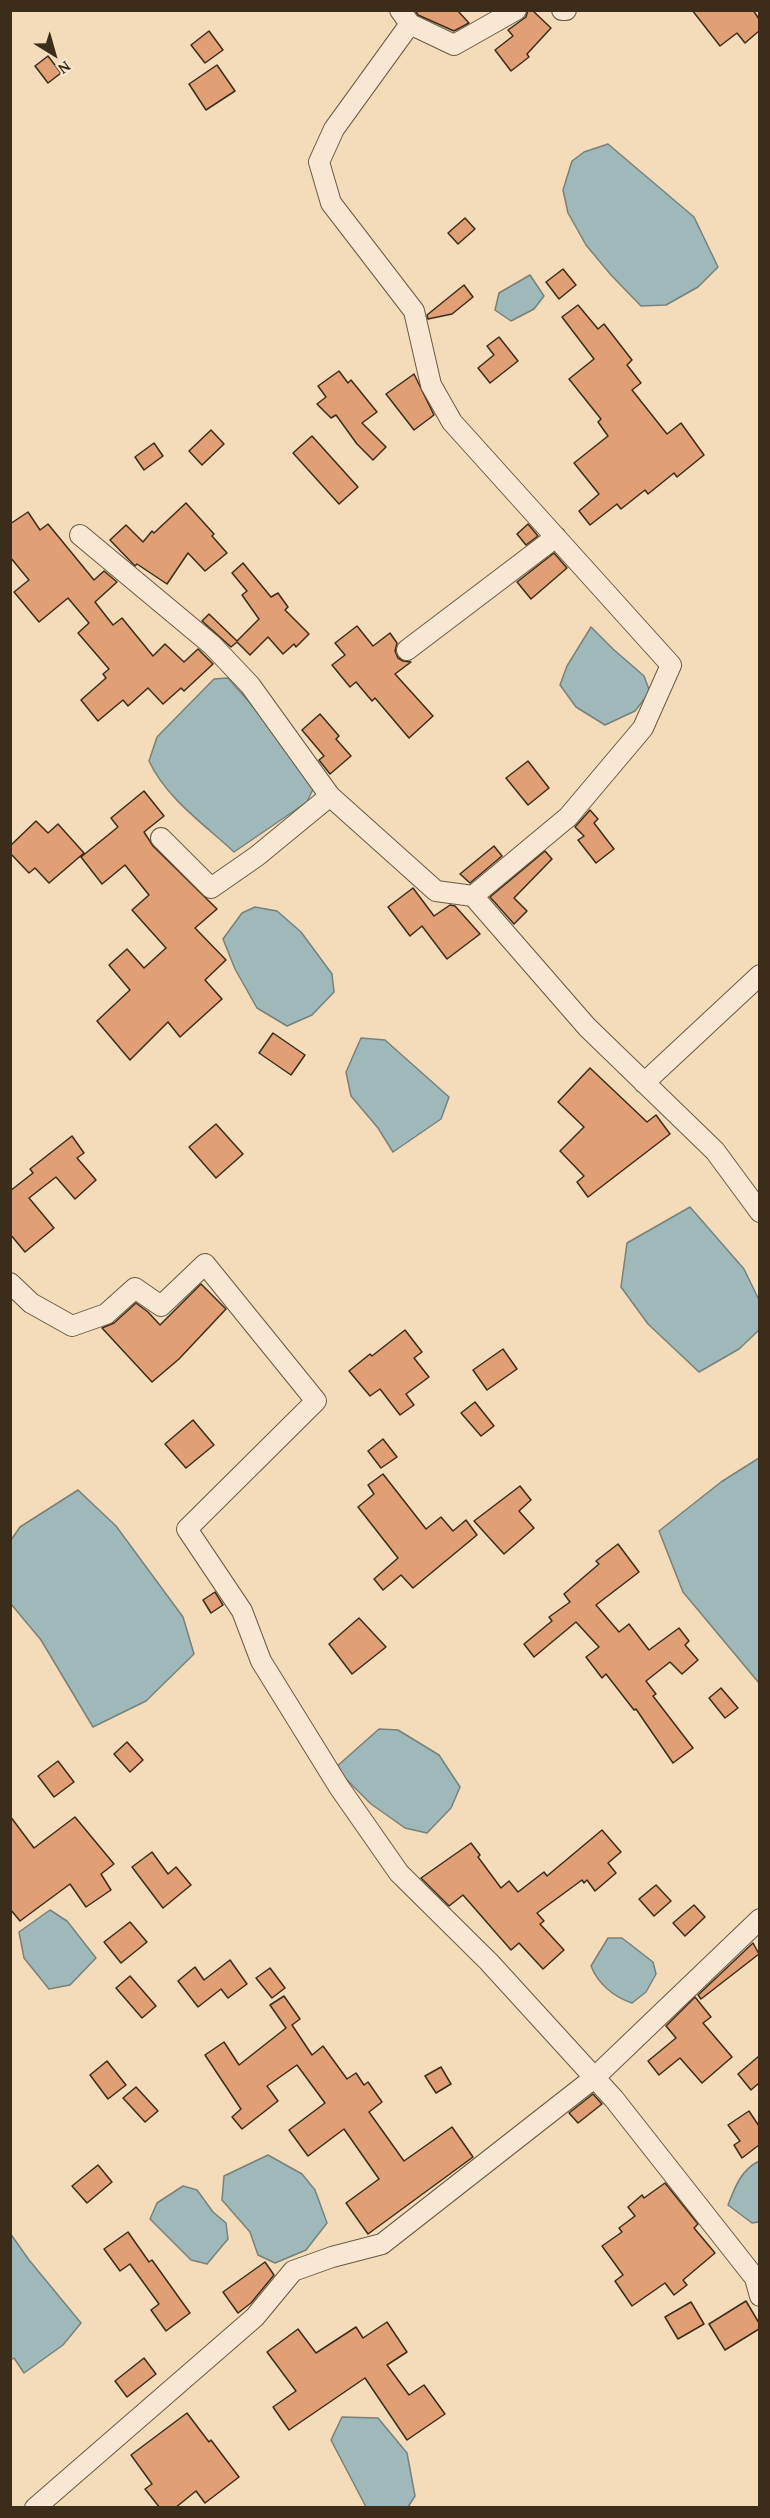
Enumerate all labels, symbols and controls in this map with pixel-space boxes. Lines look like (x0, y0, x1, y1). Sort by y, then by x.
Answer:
north arrow (24, 24, 84, 84)
text: N (53, 56, 76, 81)

